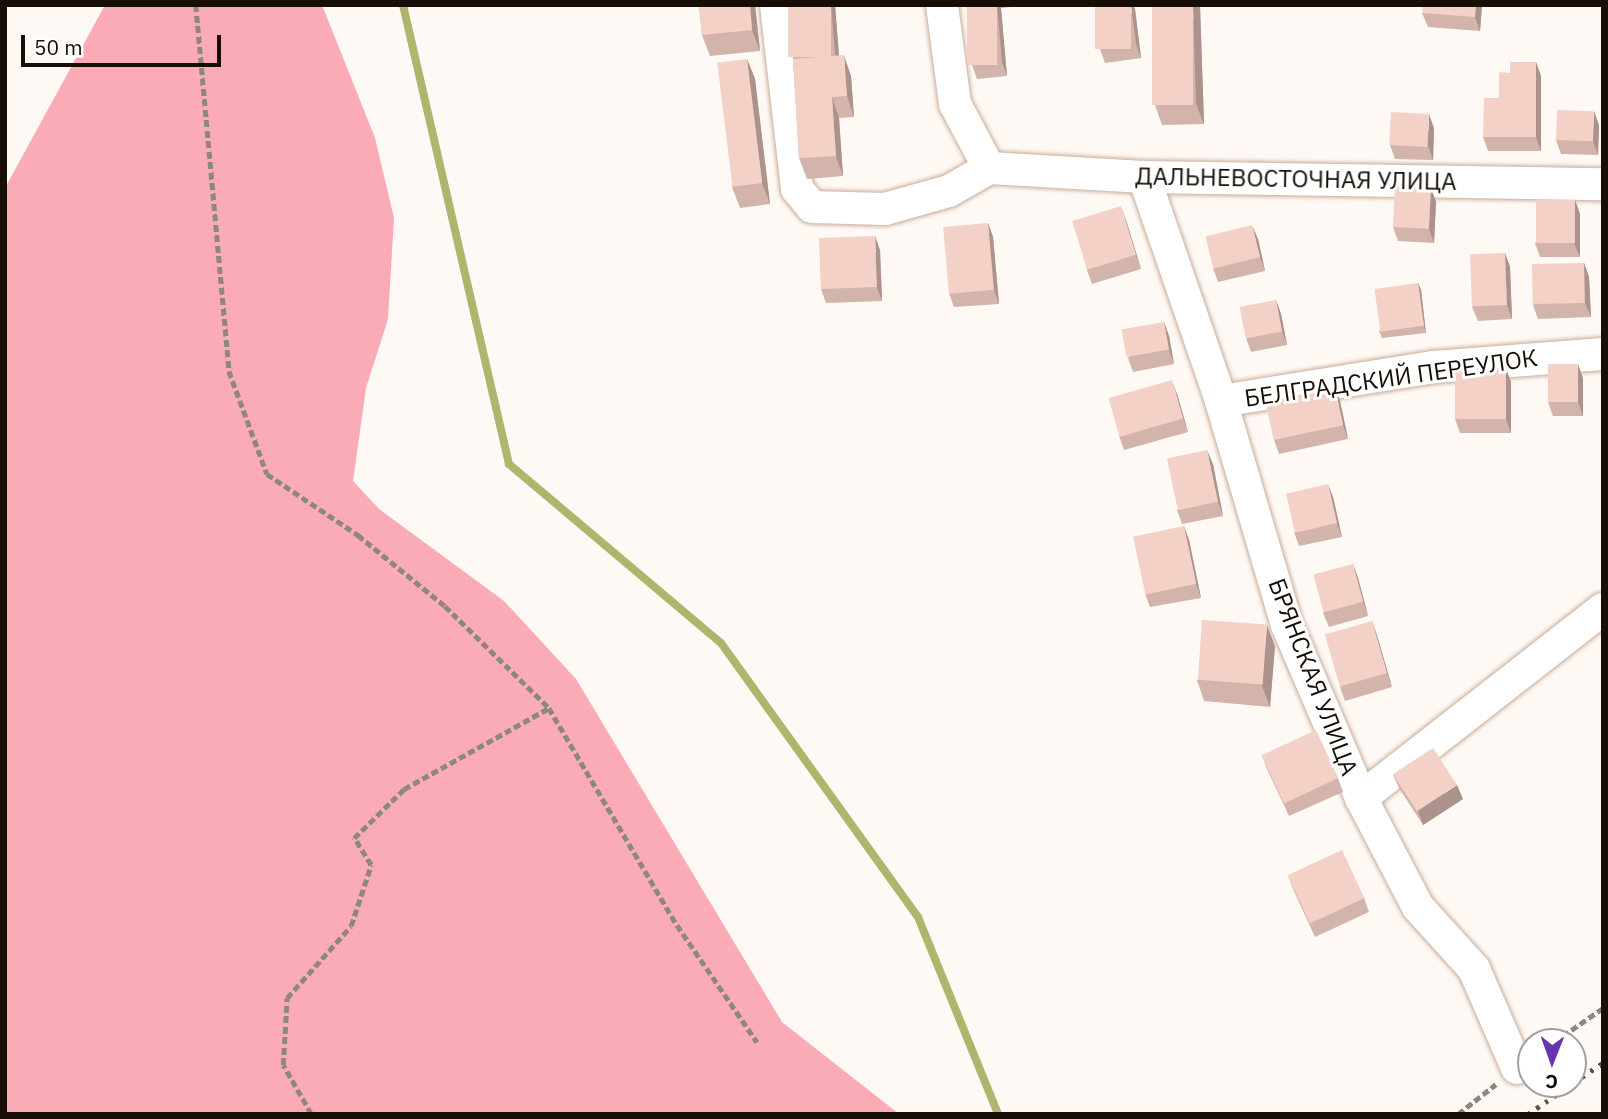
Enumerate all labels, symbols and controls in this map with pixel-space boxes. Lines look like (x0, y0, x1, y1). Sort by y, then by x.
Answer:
scale bar (24, 21, 224, 65)
text: 50 m (34, 33, 83, 61)
street label: ДАЛЬНЕВОСТОЧНАЯ УЛИЦА (1135, 162, 1457, 196)
street label: БЕЛГРАДСКИЙ ПЕРЕУЛОК (1243, 343, 1539, 413)
street label: БРЯНСКАЯ УЛИЦА (1262, 574, 1364, 780)
north arrow (1517, 1028, 1587, 1098)
text: С (1545, 1070, 1558, 1094)

